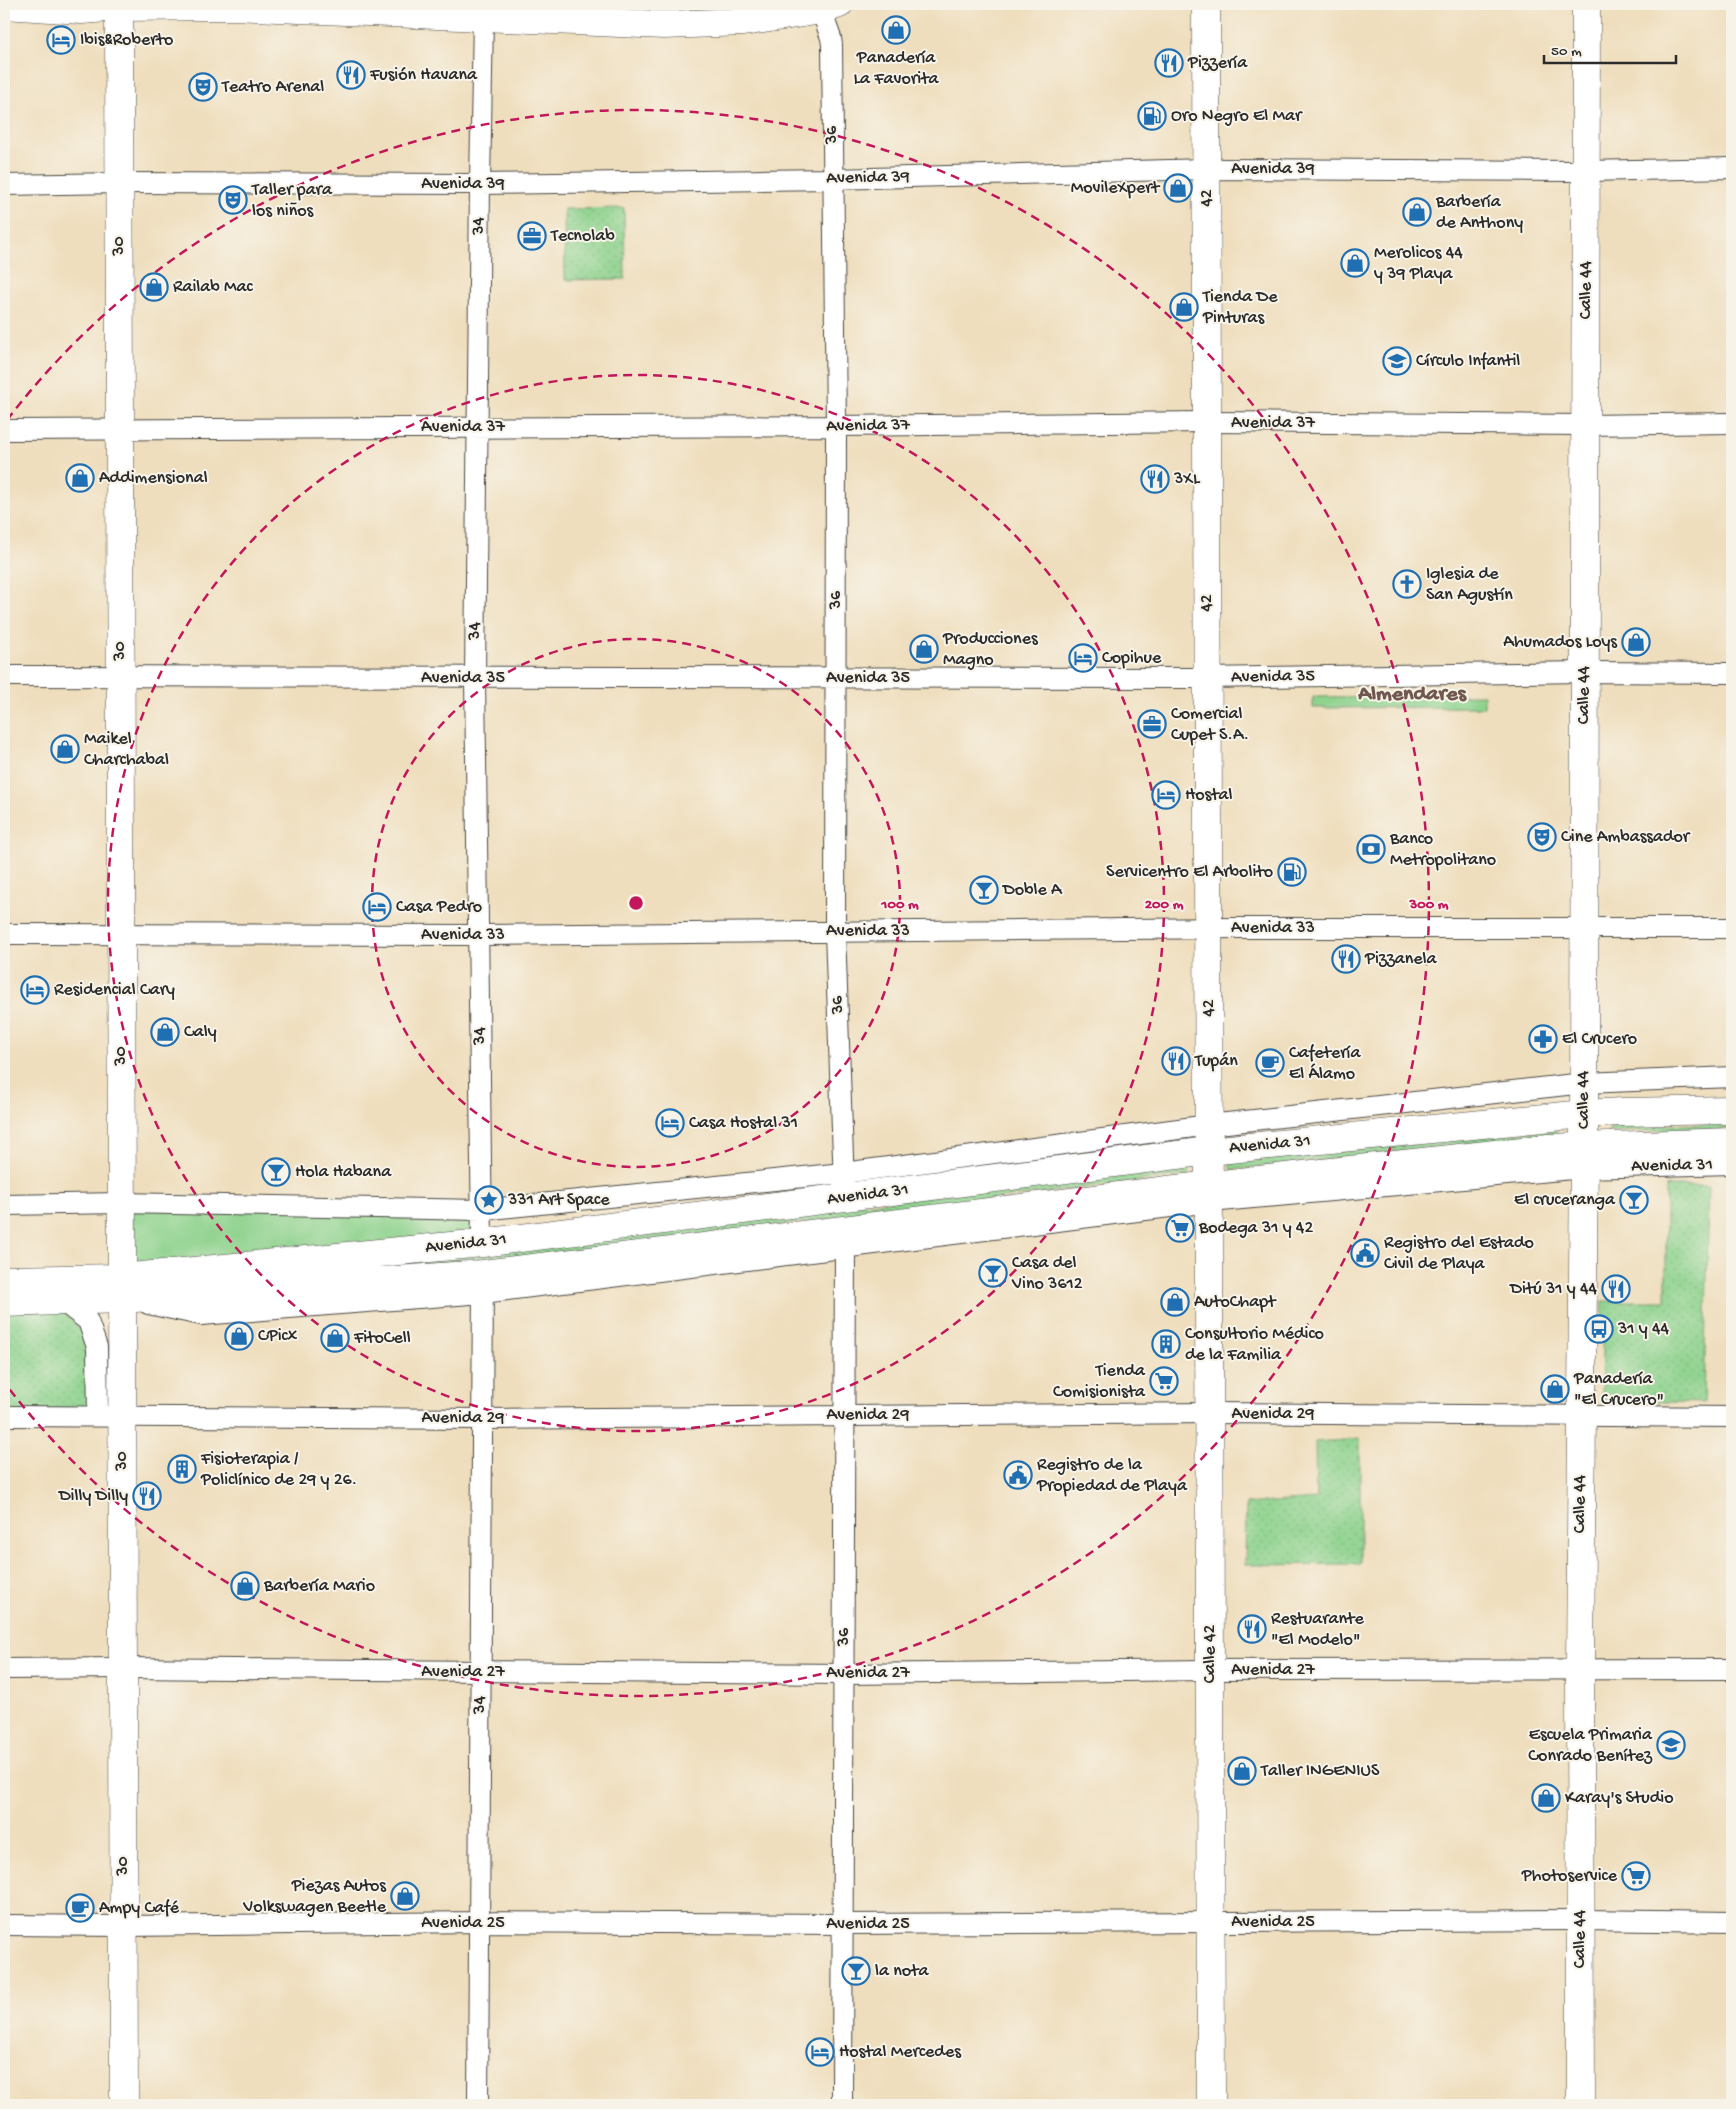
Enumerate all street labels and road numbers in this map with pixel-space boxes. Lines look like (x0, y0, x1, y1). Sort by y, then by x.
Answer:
street label: 36 (822, 125, 843, 145)
street label: Avenida 39 (1231, 159, 1315, 180)
street label: Avenida 39 (826, 167, 910, 189)
street label: Avenida 39 (421, 174, 505, 195)
street label: 42 (1197, 189, 1218, 207)
street label: 34 (468, 216, 490, 236)
street label: 30 (109, 236, 130, 257)
street label: Calle 44 (1576, 260, 1597, 319)
street label: Avenida 37 (1231, 413, 1316, 434)
street label: Avenida 37 (826, 415, 911, 437)
street label: Avenida 37 (421, 417, 506, 438)
street label: 36 (826, 590, 847, 610)
street label: 42 (1197, 594, 1218, 612)
street label: 34 (465, 622, 486, 641)
street label: 30 (110, 641, 131, 662)
street label: Calle 44 (1574, 665, 1595, 724)
street label: Avenida 35 (1231, 666, 1315, 688)
street label: Avenida 35 (421, 668, 505, 689)
street label: Avenida 35 (826, 668, 910, 689)
street label: Avenida 33 (1231, 918, 1315, 939)
street label: Avenida 33 (826, 921, 910, 942)
street label: Avenida 33 (421, 925, 505, 946)
street label: 36 (827, 995, 849, 1016)
street label: 42 (1199, 999, 1220, 1017)
street label: 34 (470, 1027, 491, 1046)
street label: 30 (111, 1046, 132, 1067)
street label: Calle 44 (1573, 1070, 1595, 1129)
street label: Avenida 31 (1228, 1131, 1312, 1159)
street label: Avenida 31 (1631, 1155, 1713, 1177)
street label: Avenida 31 (826, 1180, 910, 1210)
street label: Avenida 31 (424, 1229, 508, 1259)
street label: Avenida 29 (1232, 1404, 1314, 1425)
street label: Avenida 29 (827, 1405, 909, 1426)
street label: Avenida 29 (422, 1408, 504, 1429)
street label: 30 (112, 1451, 133, 1472)
street label: Calle 44 (1570, 1474, 1591, 1533)
street label: Calle 42 (1200, 1625, 1221, 1683)
street label: 36 (834, 1627, 855, 1647)
street label: Avenida 27 (1231, 1660, 1315, 1681)
street label: Avenida 27 (421, 1662, 505, 1683)
street label: Avenida 27 (826, 1663, 910, 1684)
street label: 34 (470, 1696, 491, 1715)
street label: 30 (113, 1856, 134, 1877)
street label: Calle 44 (1570, 1909, 1591, 1968)
street label: Avenida 25 (1231, 1912, 1315, 1933)
street label: Avenida 25 (421, 1913, 505, 1934)
street label: Avenida 25 (826, 1914, 910, 1935)

